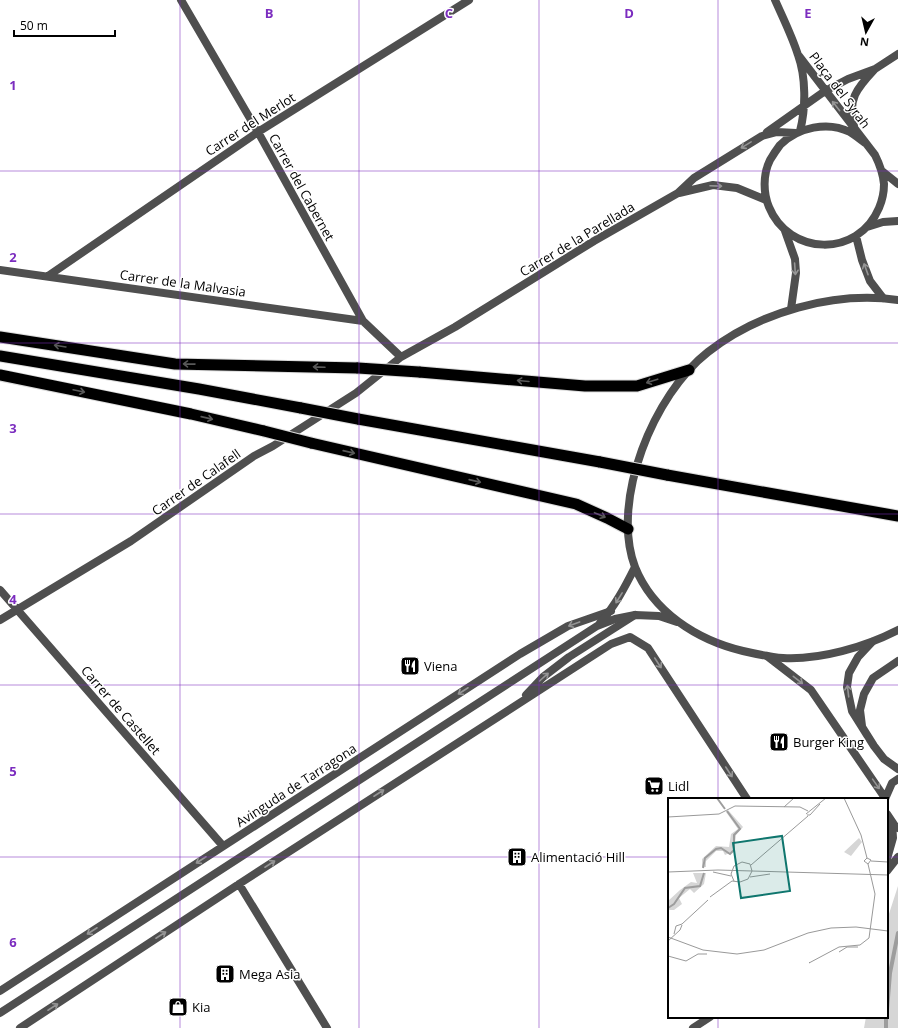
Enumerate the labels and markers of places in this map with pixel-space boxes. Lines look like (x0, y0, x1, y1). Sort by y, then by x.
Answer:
restaurant icon: Viena (399, 655, 421, 677)
place label: Viena (424, 657, 458, 675)
restaurant icon: Burger King (768, 731, 790, 753)
place label: Burger King (793, 733, 864, 751)
supermarket icon: Lidl (643, 775, 665, 797)
place label: Lidl (668, 777, 689, 795)
building icon: Alimentació Hill (506, 846, 528, 868)
place label: Alimentació Hill (531, 848, 625, 866)
building icon: Mega Asia (214, 963, 236, 985)
place label: Mega Asia (239, 965, 301, 983)
shop icon: Kia (167, 996, 189, 1018)
place label: Kia (192, 998, 210, 1016)

